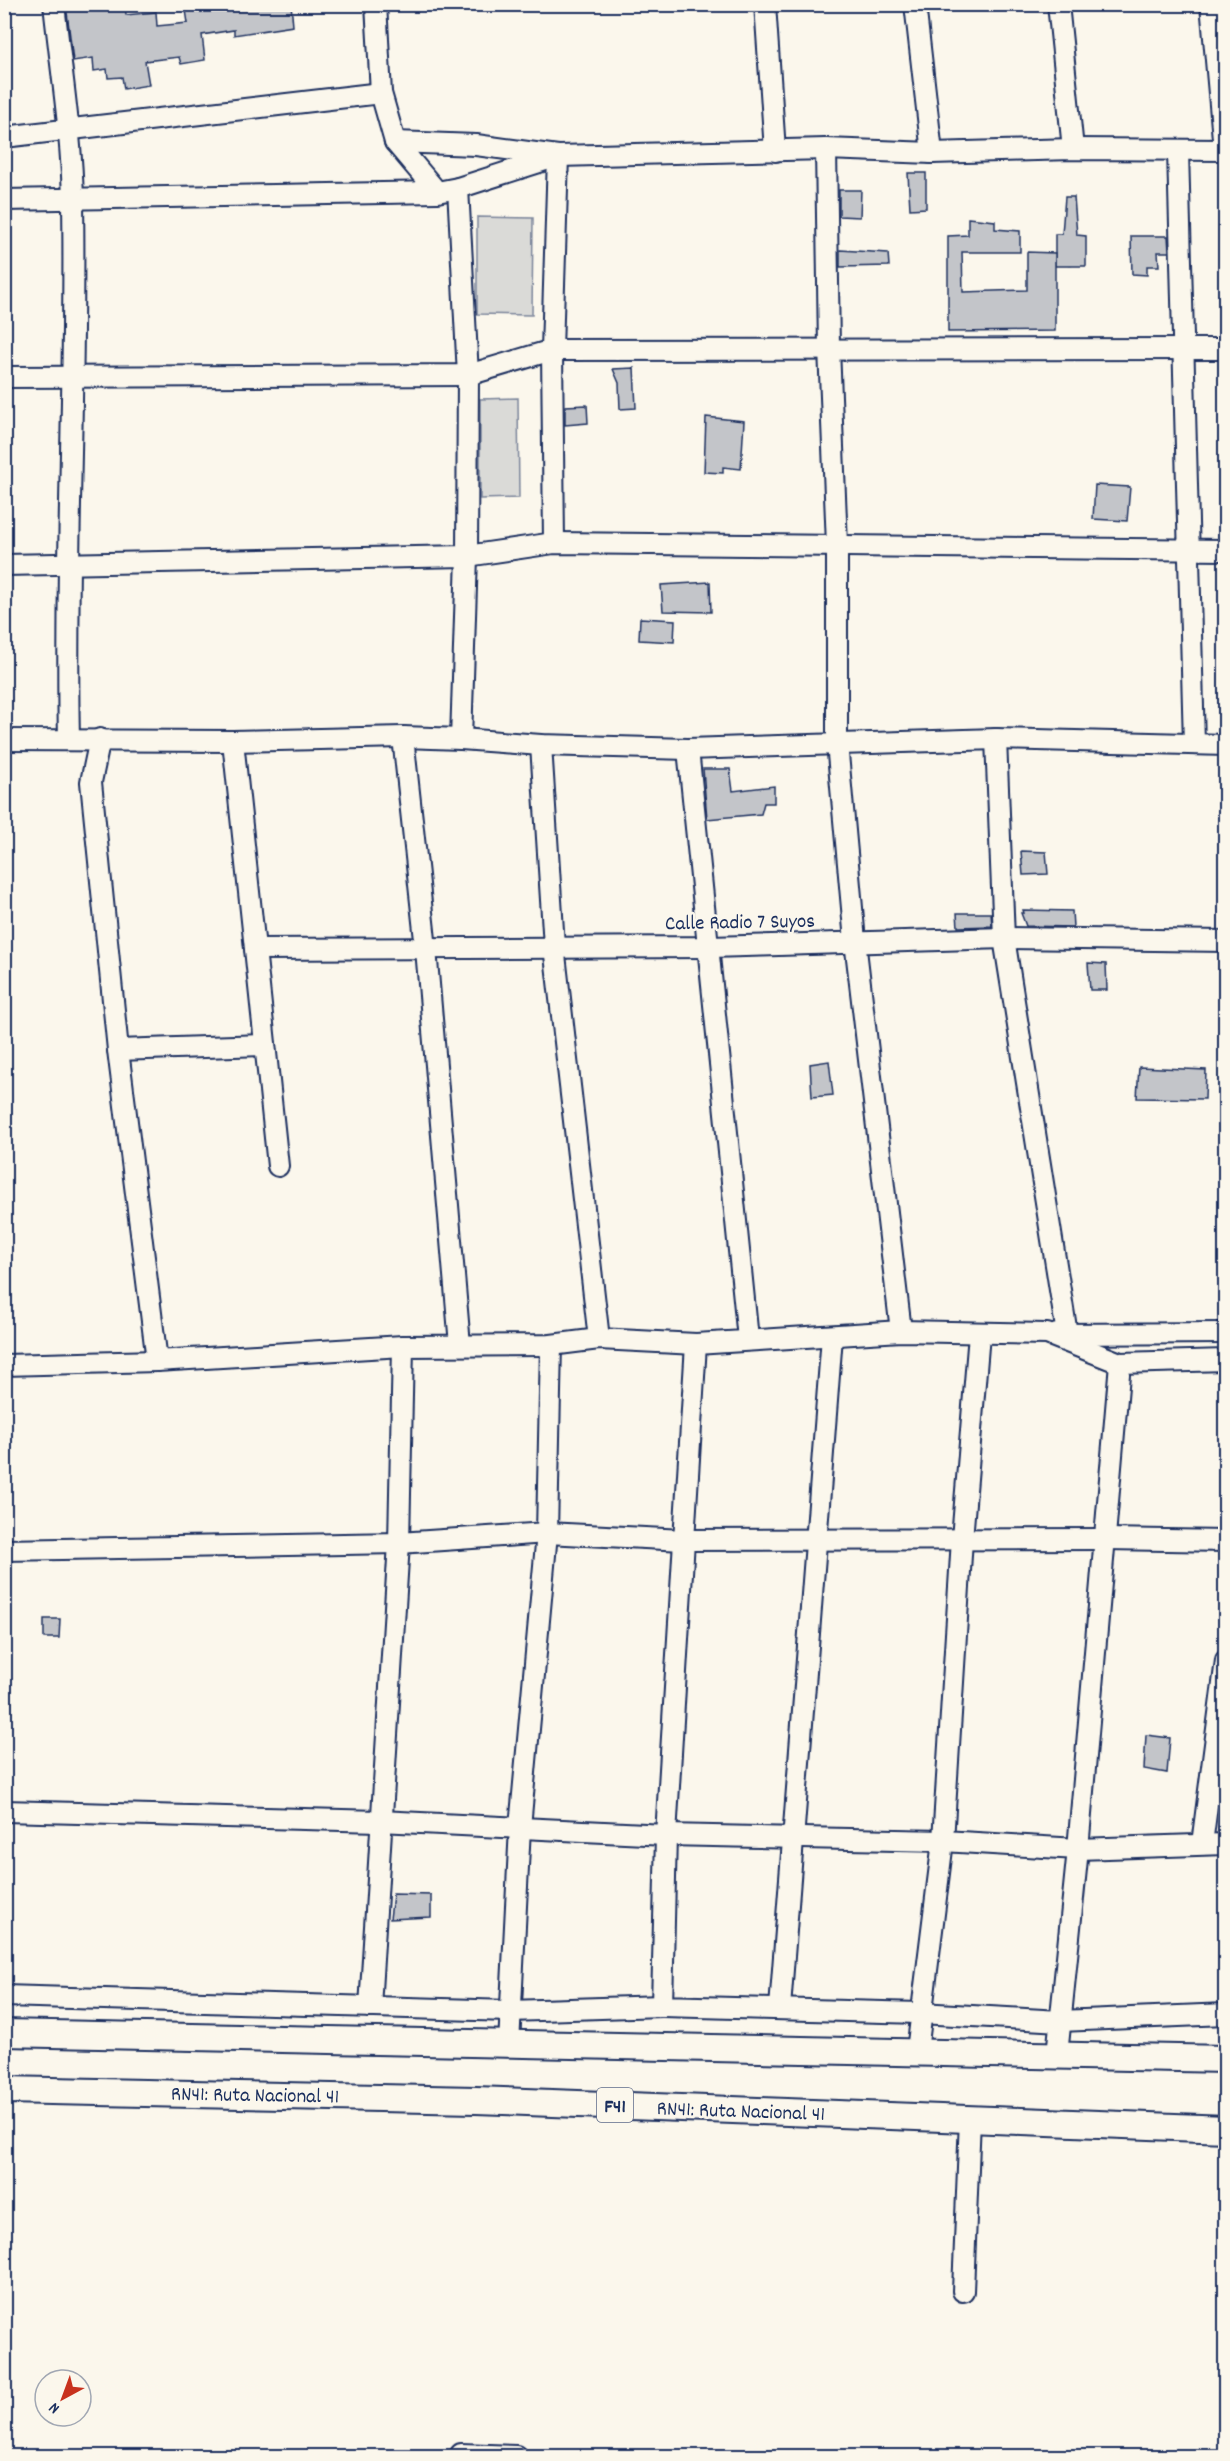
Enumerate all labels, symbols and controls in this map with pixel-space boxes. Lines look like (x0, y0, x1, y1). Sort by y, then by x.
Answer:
street label: Calle Radio 7 Suyos (665, 908, 815, 940)
street label: RN41: Ruta Nacional 41 (170, 2081, 339, 2113)
road number: F41 (597, 2088, 633, 2122)
street label: RN41: Ruta Nacional 41 (656, 2095, 826, 2131)
north arrow (33, 2368, 93, 2428)
text: N (44, 2396, 65, 2419)

